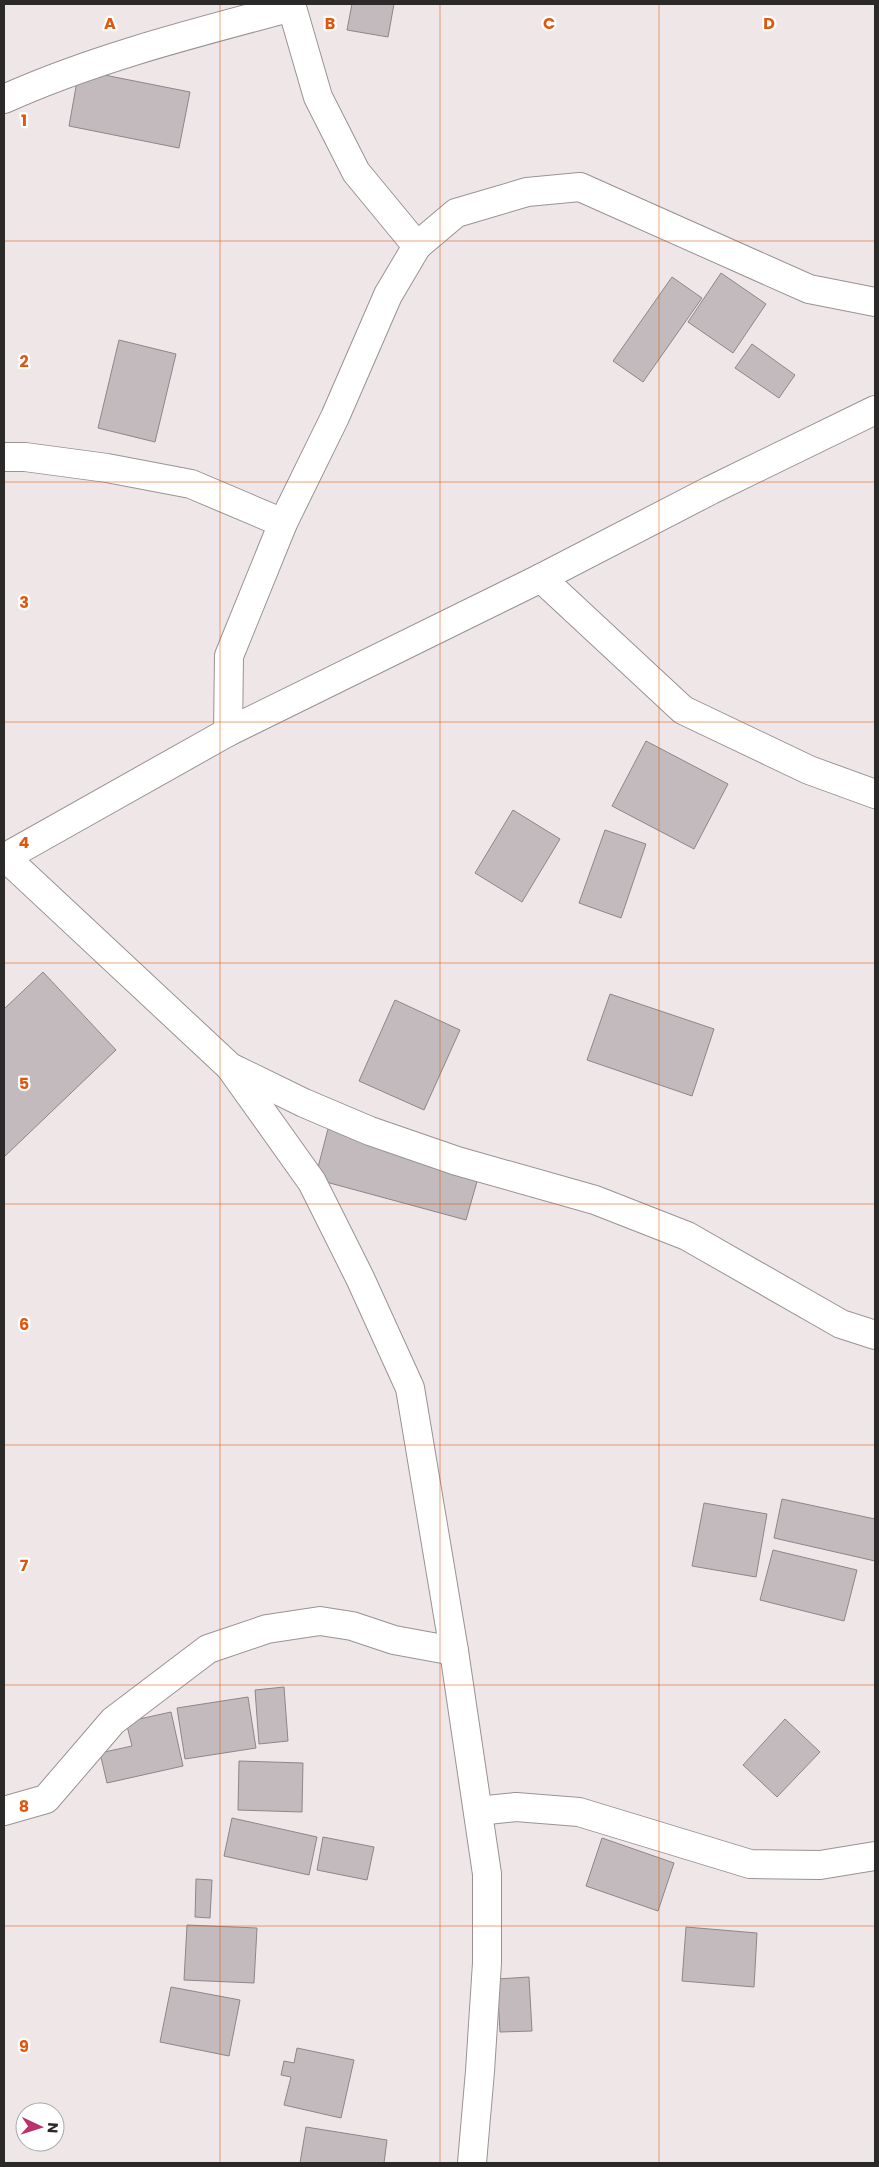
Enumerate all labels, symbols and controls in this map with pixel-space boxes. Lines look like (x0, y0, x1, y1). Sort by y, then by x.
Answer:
text: A (104, 12, 116, 35)
text: B (325, 12, 335, 35)
text: C (543, 12, 555, 35)
text: D (763, 12, 775, 35)
text: 1 (21, 109, 27, 132)
text: 2 (19, 350, 29, 373)
text: 3 (19, 591, 29, 614)
text: 4 (19, 831, 30, 854)
text: 5 (19, 1072, 29, 1095)
text: 6 (19, 1313, 29, 1336)
text: 7 (20, 1554, 29, 1577)
text: 8 (19, 1795, 29, 1818)
text: 9 (19, 2035, 29, 2058)
north arrow (15, 2102, 65, 2152)
text: N (43, 2122, 63, 2134)

